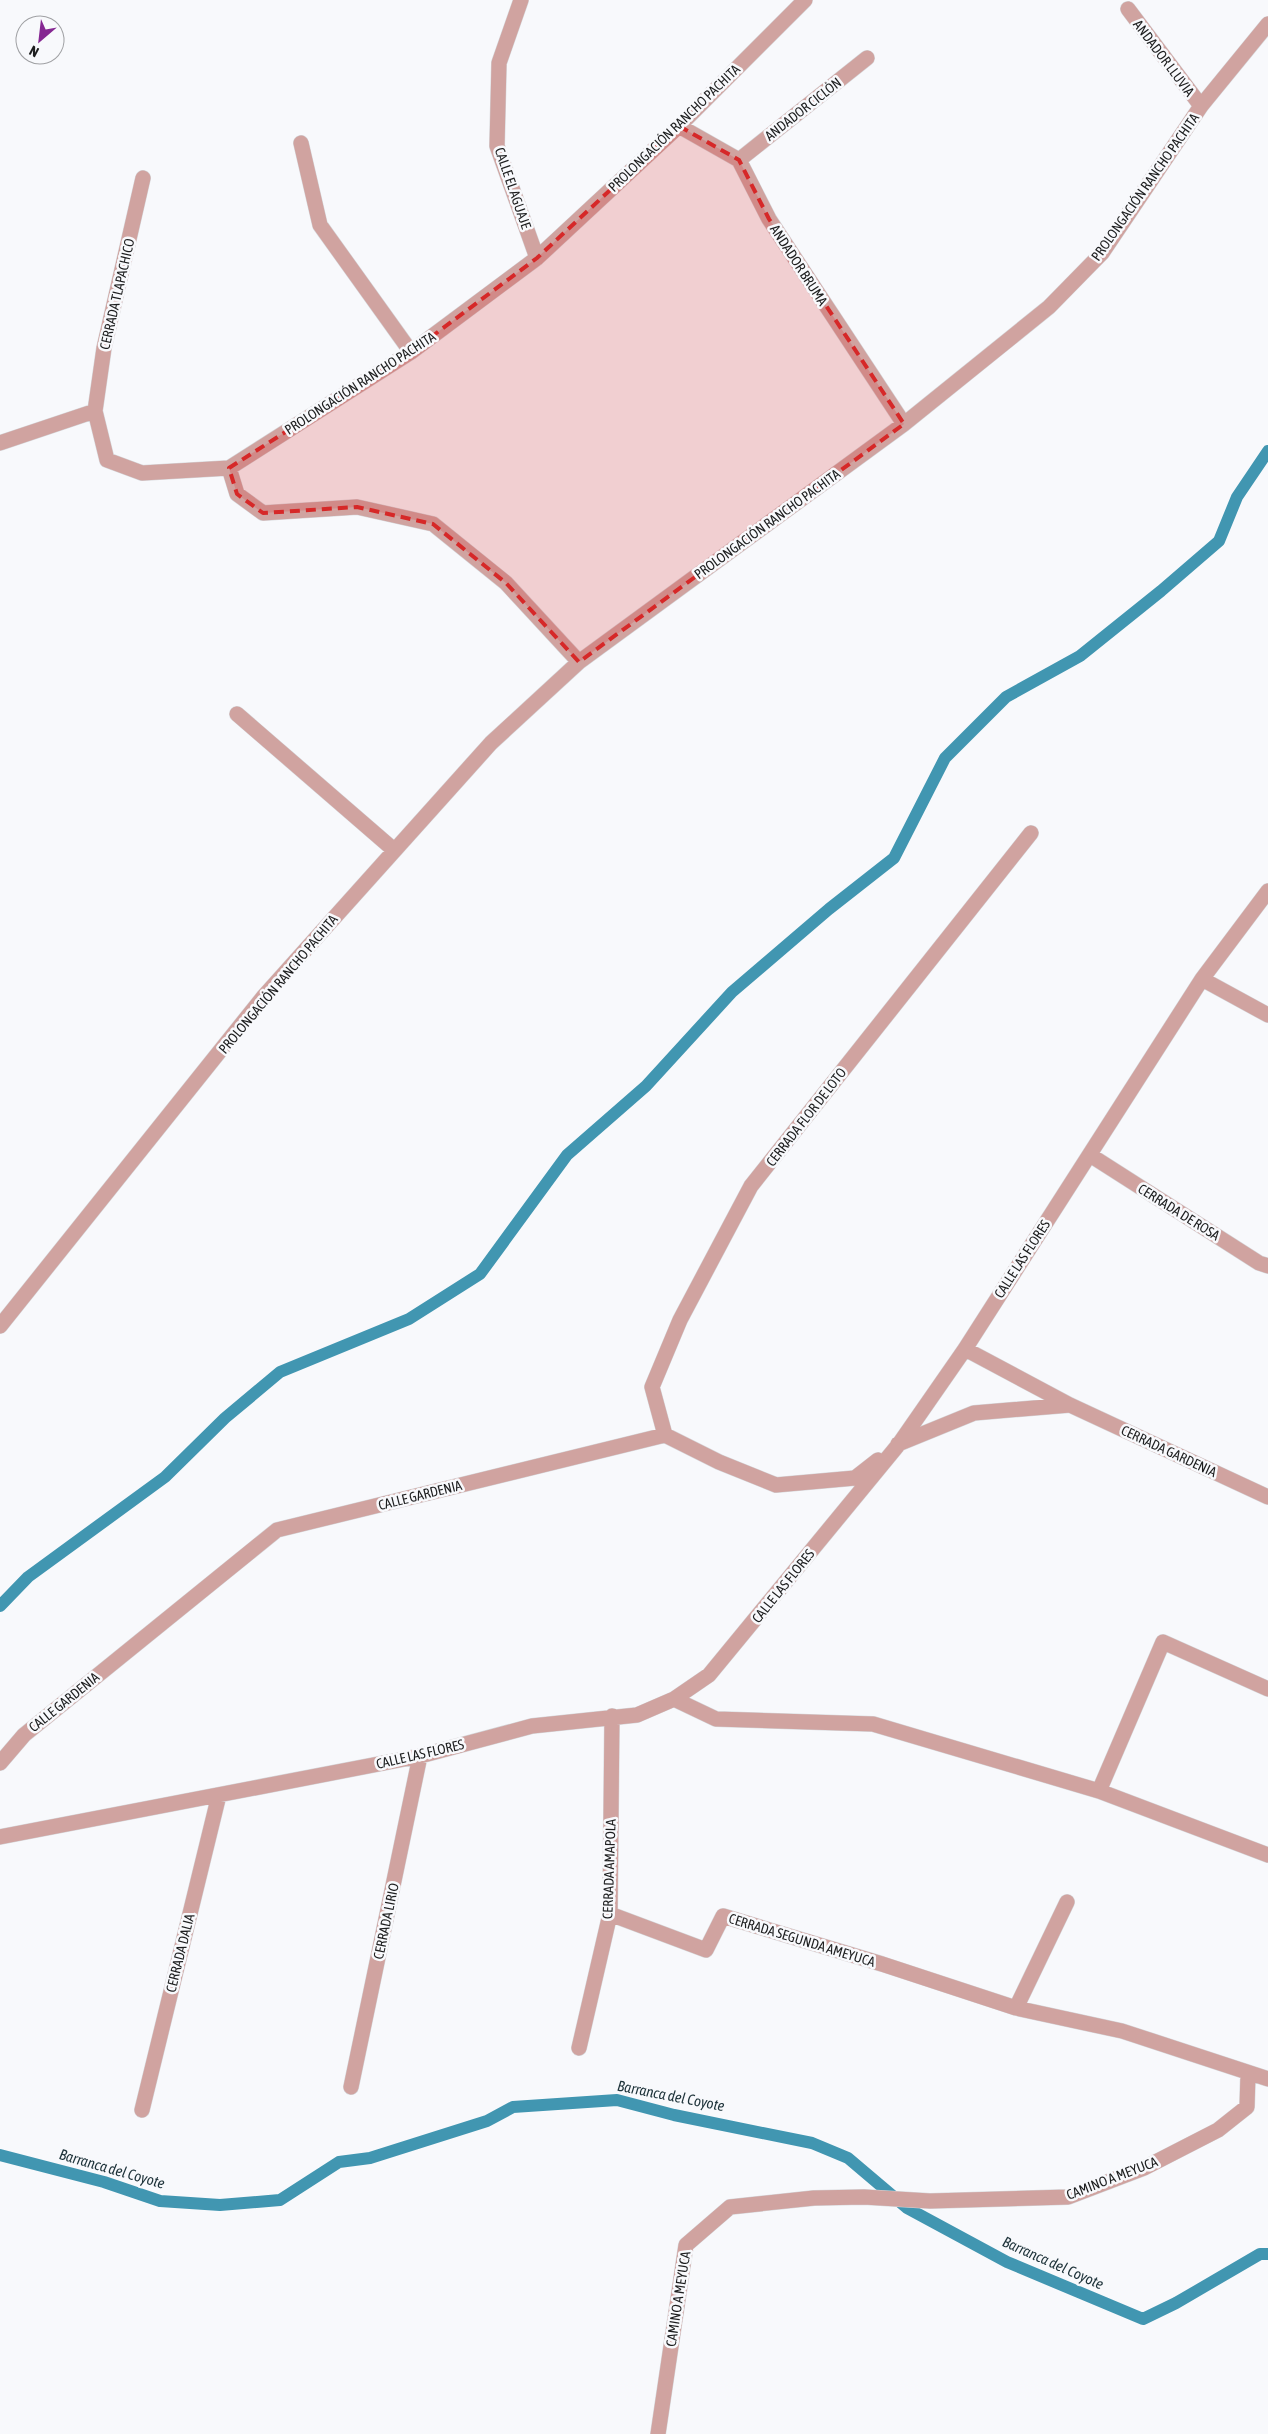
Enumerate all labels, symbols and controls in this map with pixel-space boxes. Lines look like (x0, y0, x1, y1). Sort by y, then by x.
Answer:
north arrow (15, 15, 65, 65)
street label: ANDADOR LLUVIA (1130, 17, 1198, 99)
text: N (26, 42, 41, 60)
street label: PROLONGACIÓN RANCHO PACHITA (605, 61, 743, 195)
street label: ANDADOR CICLÓN (762, 74, 844, 144)
street label: PROLONGACIÓN RANCHO PACHITA (1088, 110, 1202, 264)
street label: CALLE EL AGUAJE (492, 145, 534, 231)
street label: ANDADOR BRUMA (767, 222, 831, 308)
street label: CERRADA TLAPACHICO (96, 237, 138, 351)
street label: PROLONGACIÓN RANCHO PACHITA (282, 328, 438, 438)
street label: PROLONGACIÓN RANCHO PACHITA (691, 466, 843, 582)
street label: PROLONGACIÓN RANCHO PACHITA (215, 911, 341, 1057)
street label: CERRADA FLOR DE LOTO (763, 1065, 849, 1169)
street label: CERRADA DE ROSA (1135, 1181, 1223, 1244)
street label: CALLE LAS FLORES (991, 1217, 1053, 1301)
street label: CERRADA GARDENIA (1119, 1422, 1219, 1480)
street label: CALLE GARDENIA (377, 1477, 464, 1513)
street label: CALLE LAS FLORES (749, 1546, 818, 1626)
street label: CALLE GARDENIA (26, 1669, 102, 1735)
street label: CALLE LAS FLORES (374, 1736, 466, 1772)
street label: CERRADA AMAPOLA (599, 1819, 619, 1919)
street label: CERRADA LIRIO (370, 1881, 402, 1961)
street label: CERRADA SEGUNDA AMEYUCA (727, 1910, 877, 1970)
street label: CERRADA DALIA (163, 1912, 198, 1994)
water label: Barranca del Coyote (616, 2077, 726, 2114)
water label: Barranca del Coyote (57, 2145, 167, 2192)
street label: CAMINO A MEYUCA (1064, 2153, 1160, 2203)
water label: Barranca del Coyote (1000, 2233, 1107, 2293)
street label: CAMINO A MEYUCA (663, 2250, 693, 2348)

